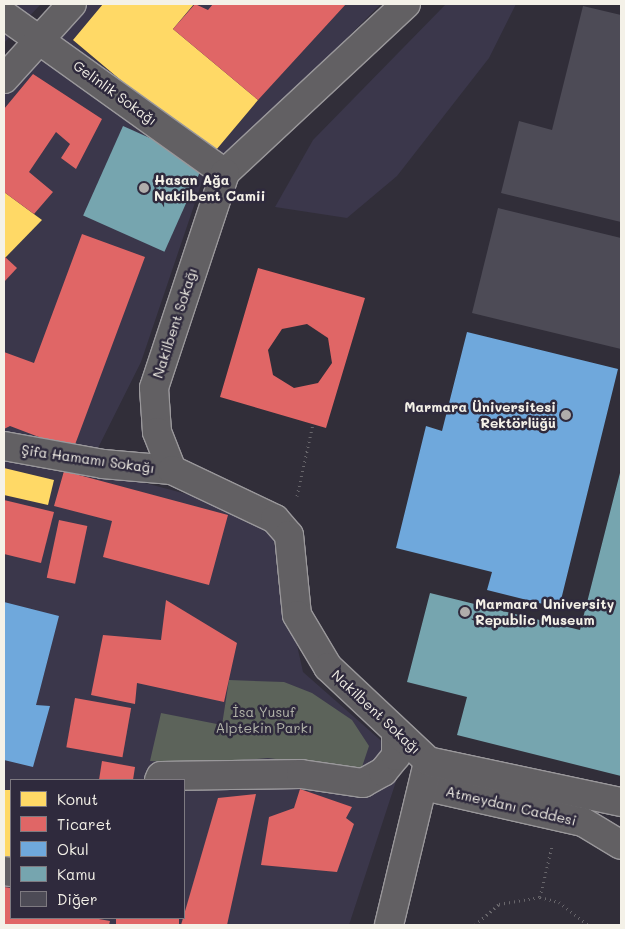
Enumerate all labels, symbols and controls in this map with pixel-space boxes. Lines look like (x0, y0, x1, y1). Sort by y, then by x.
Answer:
street label: Gelinlik Sokağı (70, 57, 160, 129)
place label: Hasan Ağa Nakilbent Camii (154, 172, 265, 204)
marker: Hasan Ağa Nakilbent Camii (138, 182, 150, 194)
street label: Nakilbent Sokağı (149, 266, 201, 380)
place label: Marmara Üniversitesi Rektörlüğü (404, 399, 556, 432)
marker: Marmara Üniversitesi Rektörlüğü (560, 409, 572, 421)
street label: Şifa Hamamı Sokağı (20, 441, 156, 477)
place label: Marmara University Republic Museum (475, 596, 614, 628)
marker: Marmara University Republic Museum (459, 606, 471, 618)
street label: Nakilbent Sokağı (328, 667, 424, 757)
park label: İsa Yusuf Alptekin Parkı (216, 704, 312, 736)
legend (10, 779, 185, 919)
street label: Atmeydanı Caddesi (444, 783, 578, 829)
text: Konut (57, 789, 98, 809)
text: Ticaret (57, 814, 112, 834)
text: Okul (57, 839, 89, 859)
text: Kamu (57, 864, 96, 884)
text: Diğer (57, 889, 97, 909)

